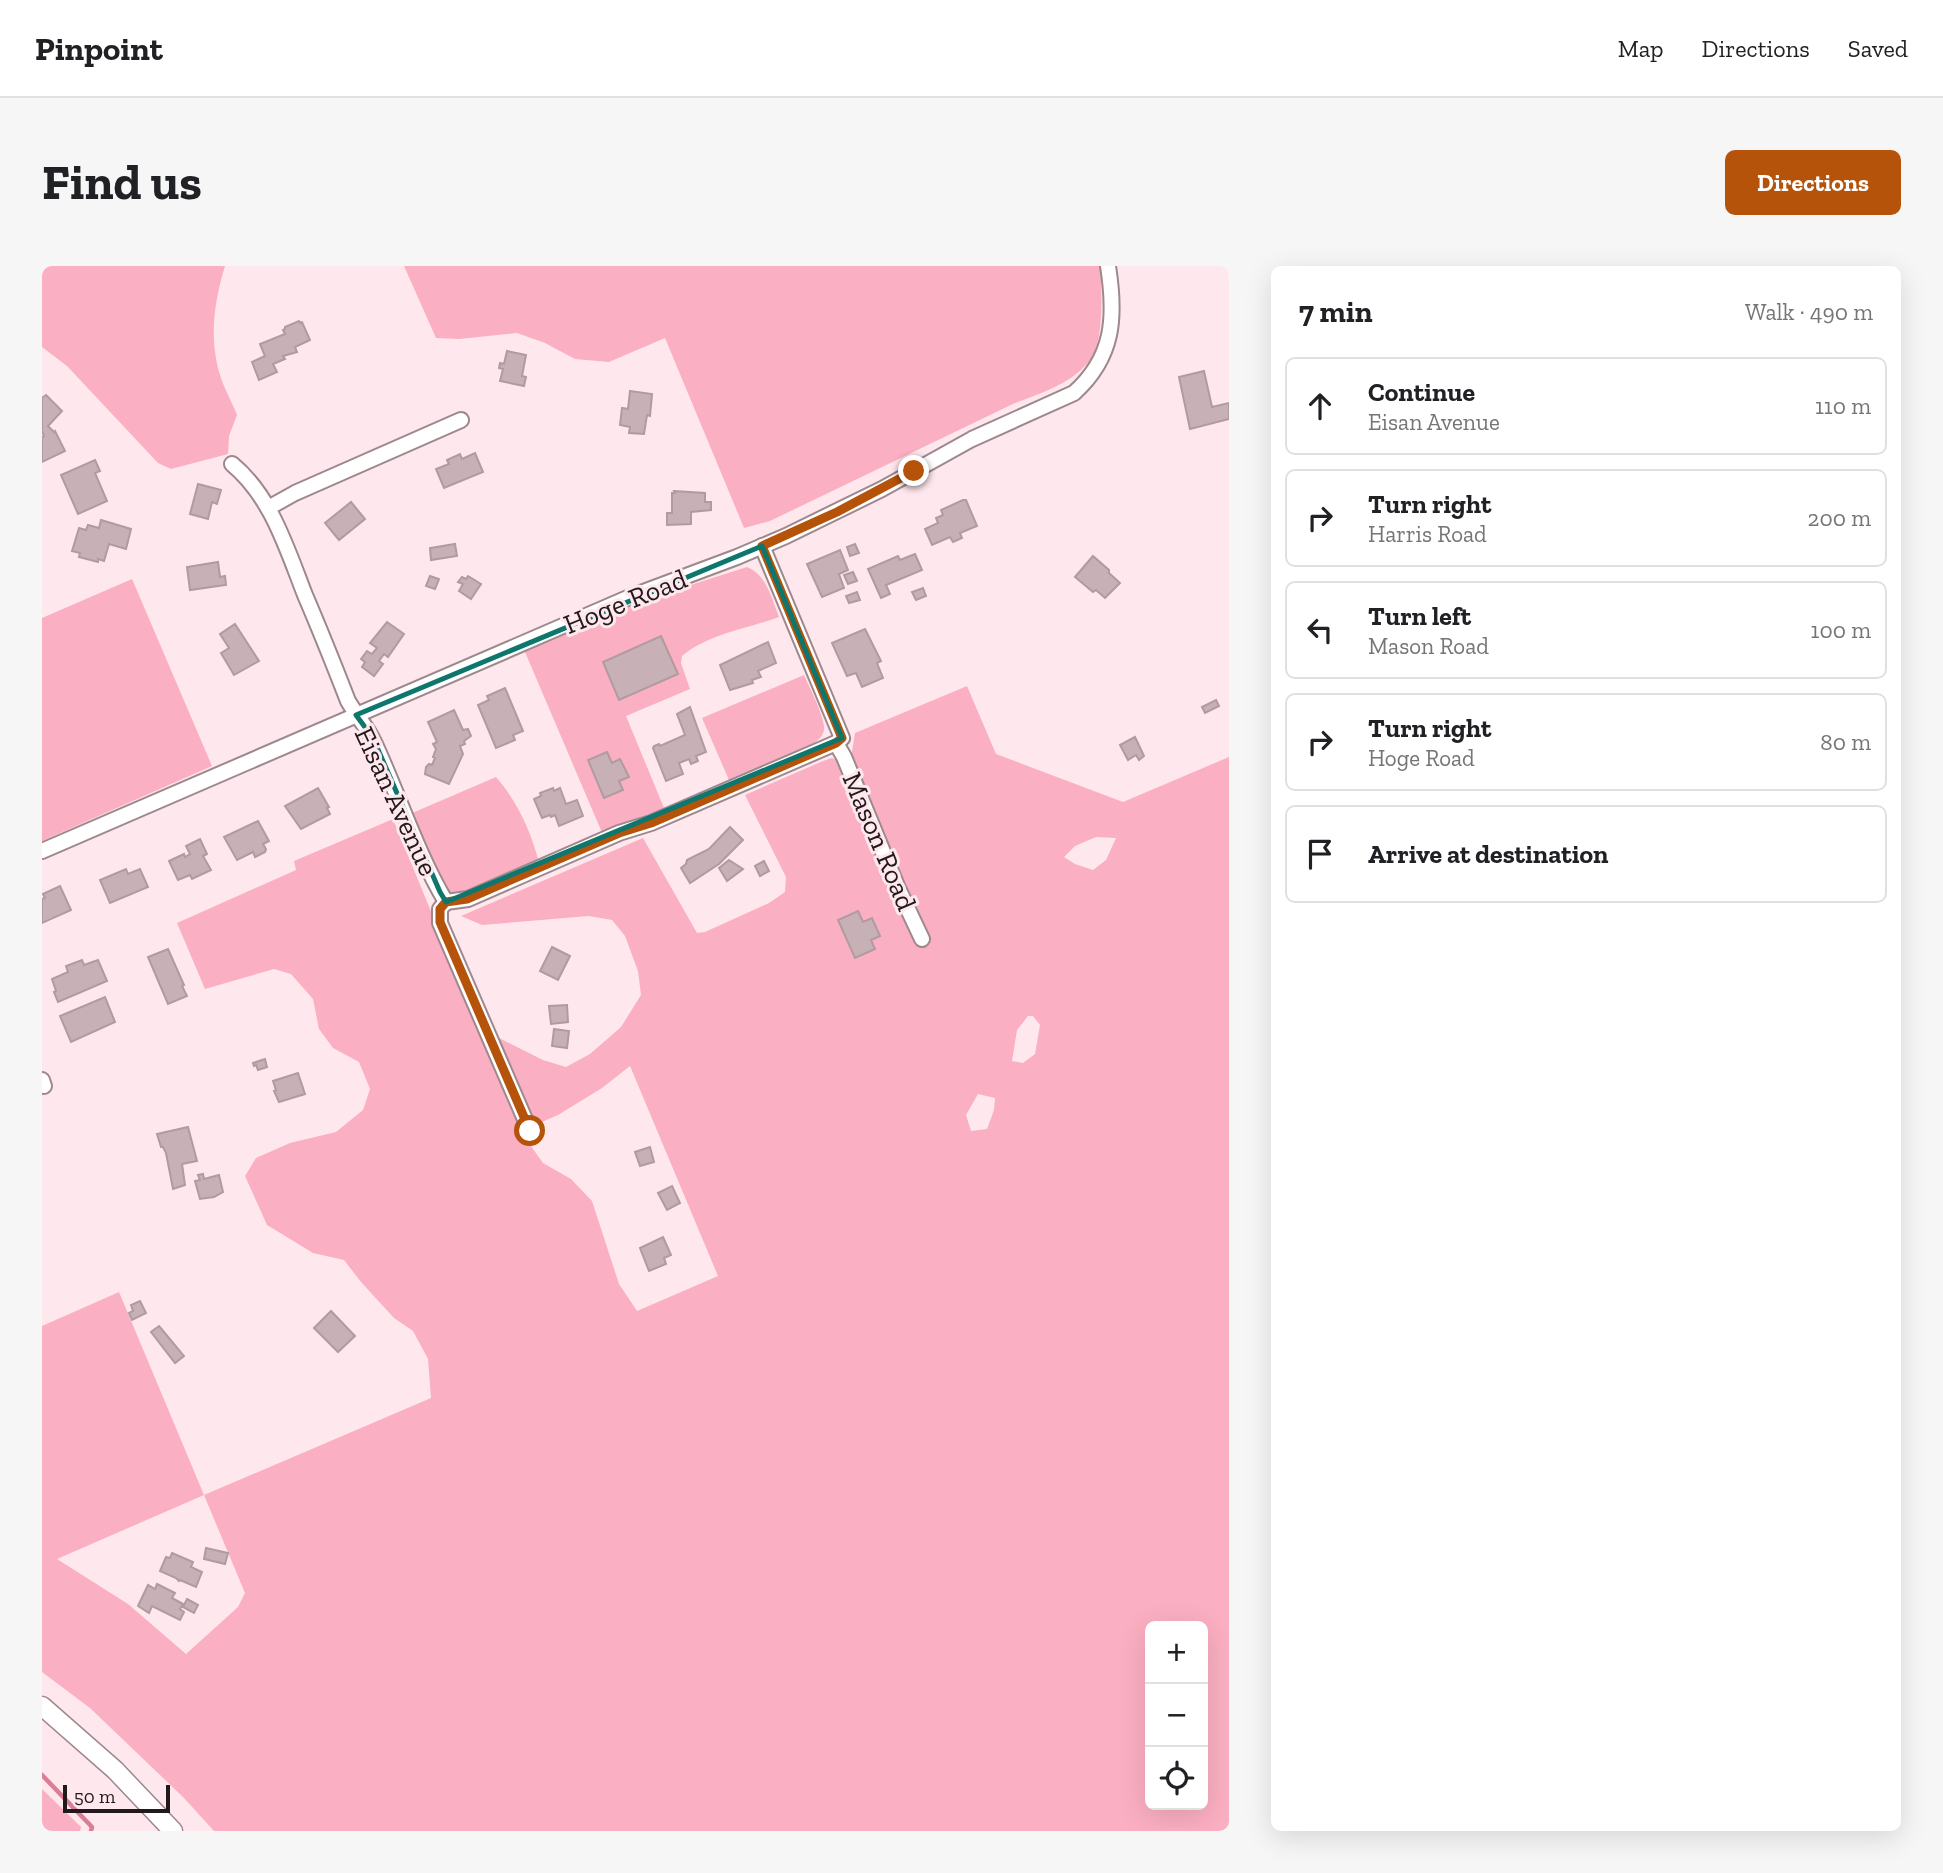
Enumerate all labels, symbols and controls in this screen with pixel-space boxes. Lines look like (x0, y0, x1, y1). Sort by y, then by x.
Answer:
text: Pinpoint (35, 29, 163, 68)
text: Map (1618, 34, 1664, 63)
text: Directions (1702, 34, 1810, 63)
text: Saved (1848, 34, 1908, 63)
button: Directions (1725, 150, 1901, 215)
text: Find us (42, 153, 202, 212)
text: 7 min (1299, 294, 1373, 330)
text: Walk · 490 m (1745, 298, 1873, 326)
text: Continue (1368, 376, 1475, 408)
icon: ahead (1301, 387, 1339, 425)
text: 110 m (1815, 392, 1871, 420)
text: Eisan Avenue (1368, 408, 1500, 436)
route end (898, 455, 929, 486)
text: Turn right (1368, 488, 1491, 520)
icon: right (1301, 499, 1339, 537)
text: 200 m (1808, 504, 1871, 532)
text: Harris Road (1368, 520, 1487, 548)
street label: Hoge Road (559, 562, 692, 641)
text: Turn left (1368, 600, 1471, 632)
icon: left (1301, 611, 1339, 649)
text: 100 m (1811, 616, 1871, 644)
text: Mason Road (1368, 632, 1489, 660)
text: Turn right (1368, 712, 1491, 744)
street label: Eisan Avenue (348, 722, 445, 881)
icon: right (1301, 723, 1339, 761)
text: 80 m (1820, 728, 1871, 756)
text: Hoge Road (1368, 744, 1475, 772)
street label: Mason Road (836, 767, 923, 915)
icon: arrive (1301, 835, 1339, 873)
text: Arrive at destination (1368, 838, 1608, 870)
route start (514, 1115, 545, 1146)
map controls (1145, 1621, 1208, 1810)
button: + (1145, 1621, 1208, 1684)
button: − (1145, 1684, 1208, 1747)
button: locate (1145, 1747, 1208, 1810)
scale bar (63, 1782, 170, 1814)
text: 50 m (74, 1785, 115, 1808)

